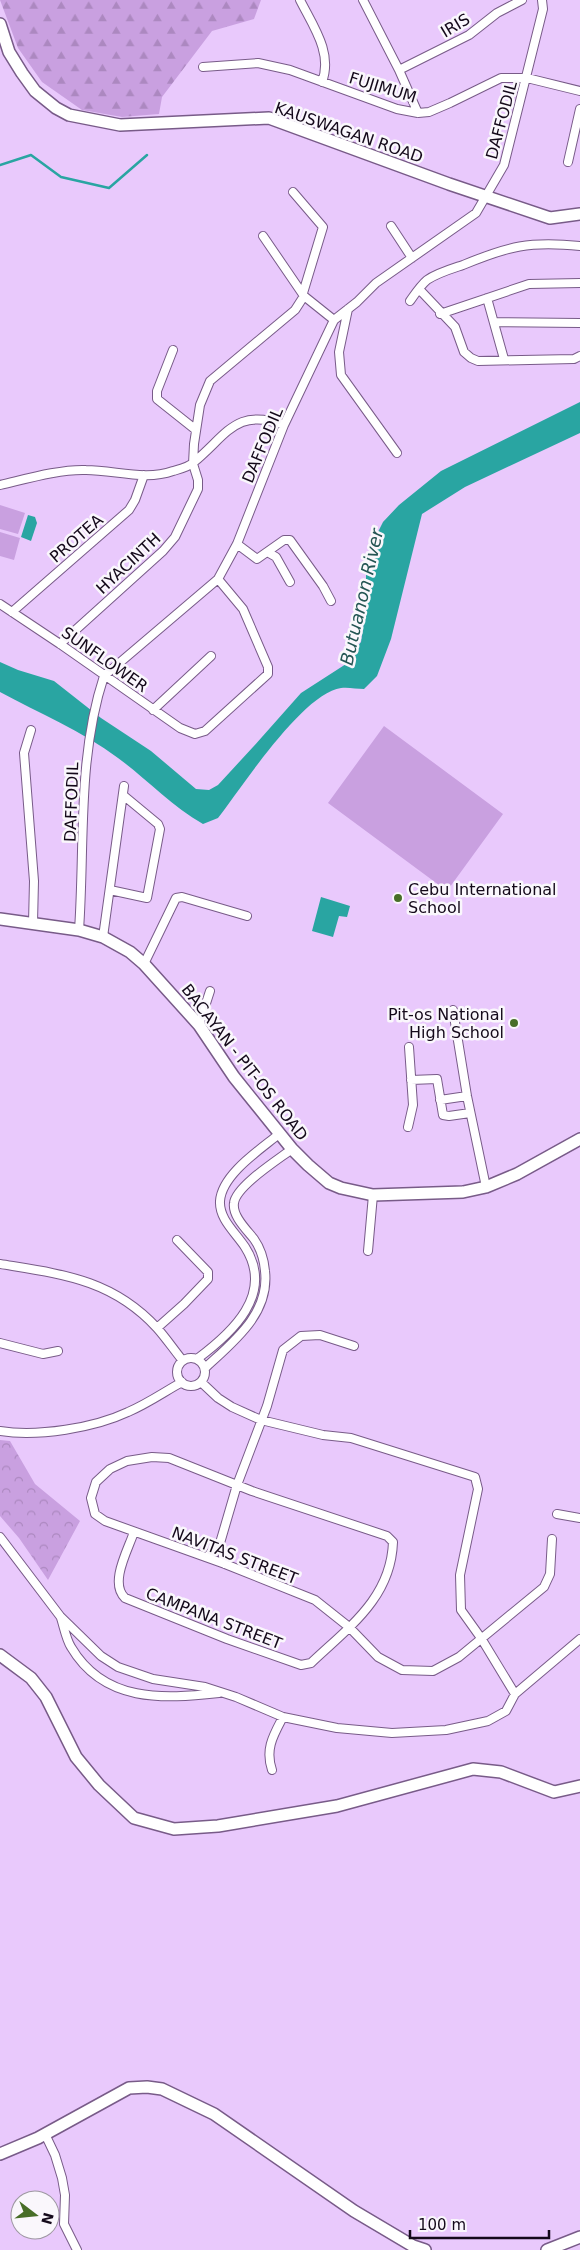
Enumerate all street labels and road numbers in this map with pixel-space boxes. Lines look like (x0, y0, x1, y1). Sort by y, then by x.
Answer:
street label: IRIS (437, 9, 473, 41)
street label: FUJIMUM (347, 68, 419, 107)
street label: DAFFODIL (482, 79, 521, 161)
street label: KAUSWAGAN ROAD (272, 98, 426, 167)
street label: DAFFODIL (238, 405, 287, 486)
street label: PROTEA (46, 510, 107, 567)
street label: HYACINTH (92, 529, 164, 598)
street label: SUNFLOWER (58, 623, 152, 696)
street label: DAFFODIL (61, 762, 82, 842)
street label: BACAYAN - PIT-OS ROAD (178, 980, 312, 1144)
street label: NAVITAS STREET (169, 1523, 301, 1588)
street label: CAMPANA STREET (143, 1584, 285, 1653)

